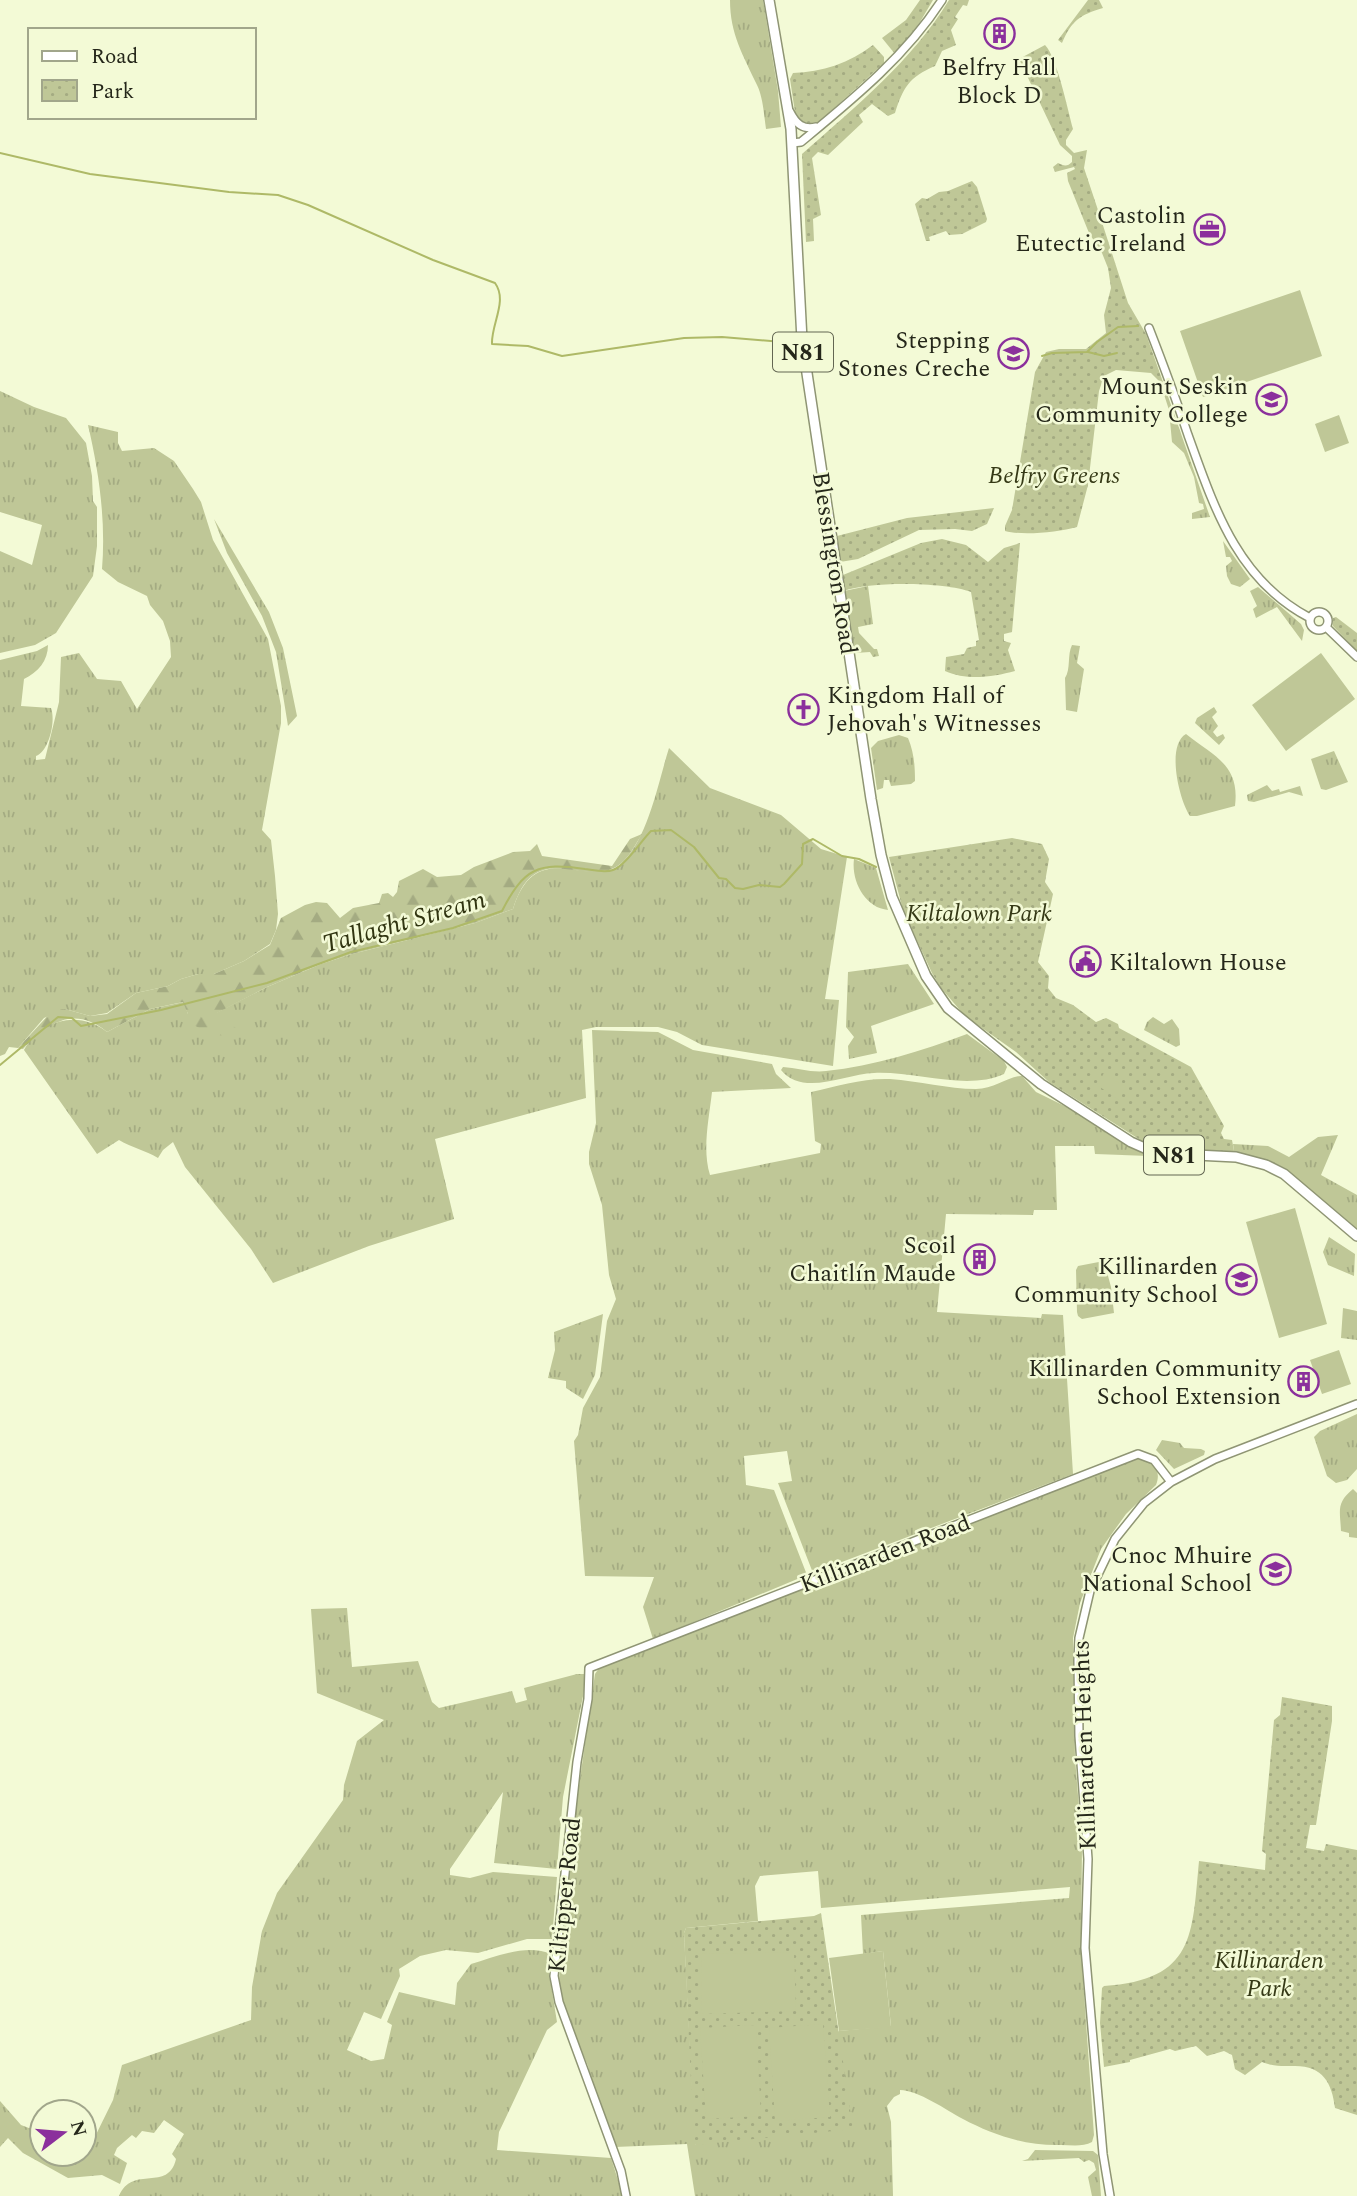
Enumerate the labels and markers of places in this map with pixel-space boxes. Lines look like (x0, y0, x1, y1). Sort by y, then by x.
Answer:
building icon: Belfry Hall Block D (982, 16, 1016, 50)
place label: Belfry Hall Block D (941, 50, 1057, 114)
place label: Castolin Eutectic Ireland (1015, 198, 1186, 262)
office icon: Castolin Eutectic Ireland (1192, 212, 1226, 246)
place label: Stepping Stones Creche (838, 323, 990, 387)
school or university icon: Stepping Stones Creche (996, 337, 1030, 371)
place label: Mount Seskin Community College (1035, 369, 1248, 433)
school or university icon: Mount Seskin Community College (1254, 383, 1288, 417)
place label: Kingdom Hall of Jehovah's Witnesses (827, 678, 1042, 742)
church icon: Kingdom Hall of Jehovah's Witnesses (787, 692, 821, 726)
public building icon: Kiltalown House (1069, 945, 1103, 979)
place label: Kiltalown House (1109, 945, 1287, 981)
place label: Scoil Chaitlín Maude (789, 1228, 956, 1292)
building icon: Scoil Chaitlín Maude (962, 1242, 996, 1276)
place label: Killinarden Community School (1014, 1249, 1218, 1313)
school or university icon: Killinarden Community School (1224, 1263, 1258, 1297)
place label: Killinarden Community School Extension (1028, 1351, 1282, 1415)
building icon: Killinarden Community School Extension (1287, 1365, 1321, 1399)
place label: Cnoc Mhuire National School (1082, 1538, 1252, 1602)
school or university icon: Cnoc Mhuire National School (1258, 1552, 1292, 1586)

